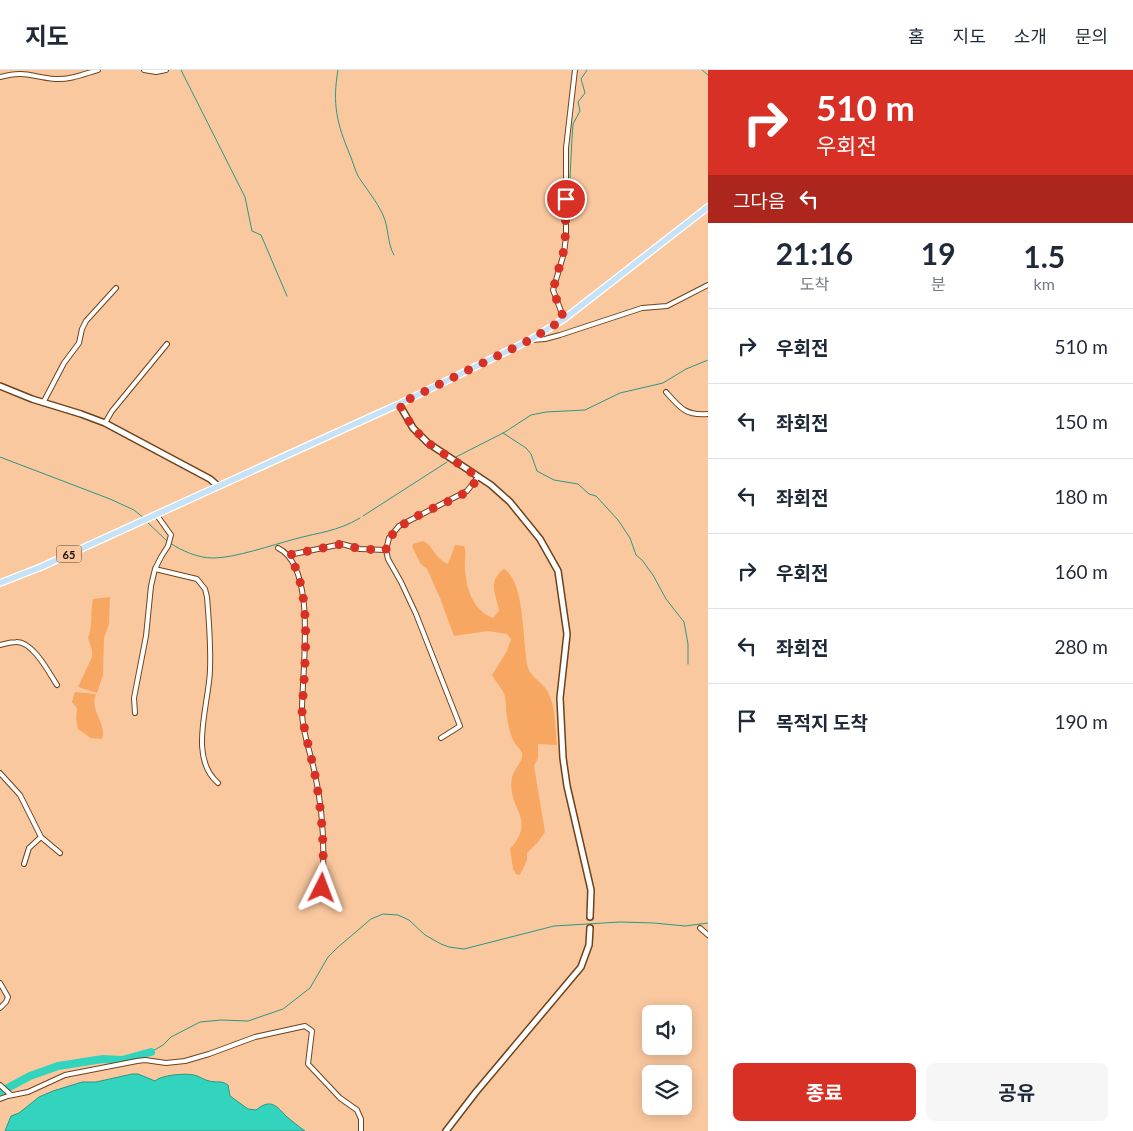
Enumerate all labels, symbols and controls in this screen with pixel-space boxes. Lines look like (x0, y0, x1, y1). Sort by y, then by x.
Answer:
text: 지도 (25, 21, 69, 50)
text: 홈 (908, 25, 925, 47)
text: 지도 (953, 25, 986, 47)
text: 소개 (1014, 25, 1047, 47)
text: 문의 (1075, 25, 1108, 47)
text: 510 m (816, 86, 915, 128)
icon: right (733, 90, 798, 155)
text: 우회전 (816, 132, 877, 159)
pin (545, 178, 587, 220)
icon: arrive (552, 185, 580, 213)
icon: left (795, 185, 823, 213)
text: 그다음 (733, 189, 785, 212)
text: 21:16 (776, 235, 853, 271)
text: 19 (921, 235, 956, 271)
text: 1.5 (1023, 238, 1065, 274)
text: 도착 (800, 274, 829, 293)
text: 분 (931, 274, 946, 293)
text: km (1034, 274, 1055, 293)
icon: right (733, 332, 761, 360)
text: 510 m (1054, 335, 1108, 358)
text: 우회전 (776, 336, 828, 359)
icon: left (733, 407, 761, 435)
text: 150 m (1054, 410, 1108, 433)
text: 좌회전 (776, 411, 828, 434)
icon: left (733, 482, 761, 510)
text: 180 m (1054, 485, 1108, 508)
text: 좌회전 (776, 486, 828, 509)
road number: 65 (56, 546, 82, 562)
icon: right (733, 557, 761, 585)
text: 160 m (1054, 560, 1108, 583)
text: 우회전 (776, 561, 828, 584)
icon: left (733, 632, 761, 660)
text: 280 m (1054, 635, 1108, 658)
text: 좌회전 (776, 636, 828, 659)
icon: arrive (733, 707, 761, 735)
text: 190 m (1054, 710, 1108, 733)
text: 목적지 도착 (776, 711, 868, 734)
position arrow (295, 861, 347, 913)
map controls (642, 1005, 692, 1115)
button: sound (642, 1005, 692, 1055)
button: 종료 (733, 1063, 916, 1121)
button: 공유 (926, 1063, 1108, 1121)
button: layers (642, 1065, 692, 1115)

